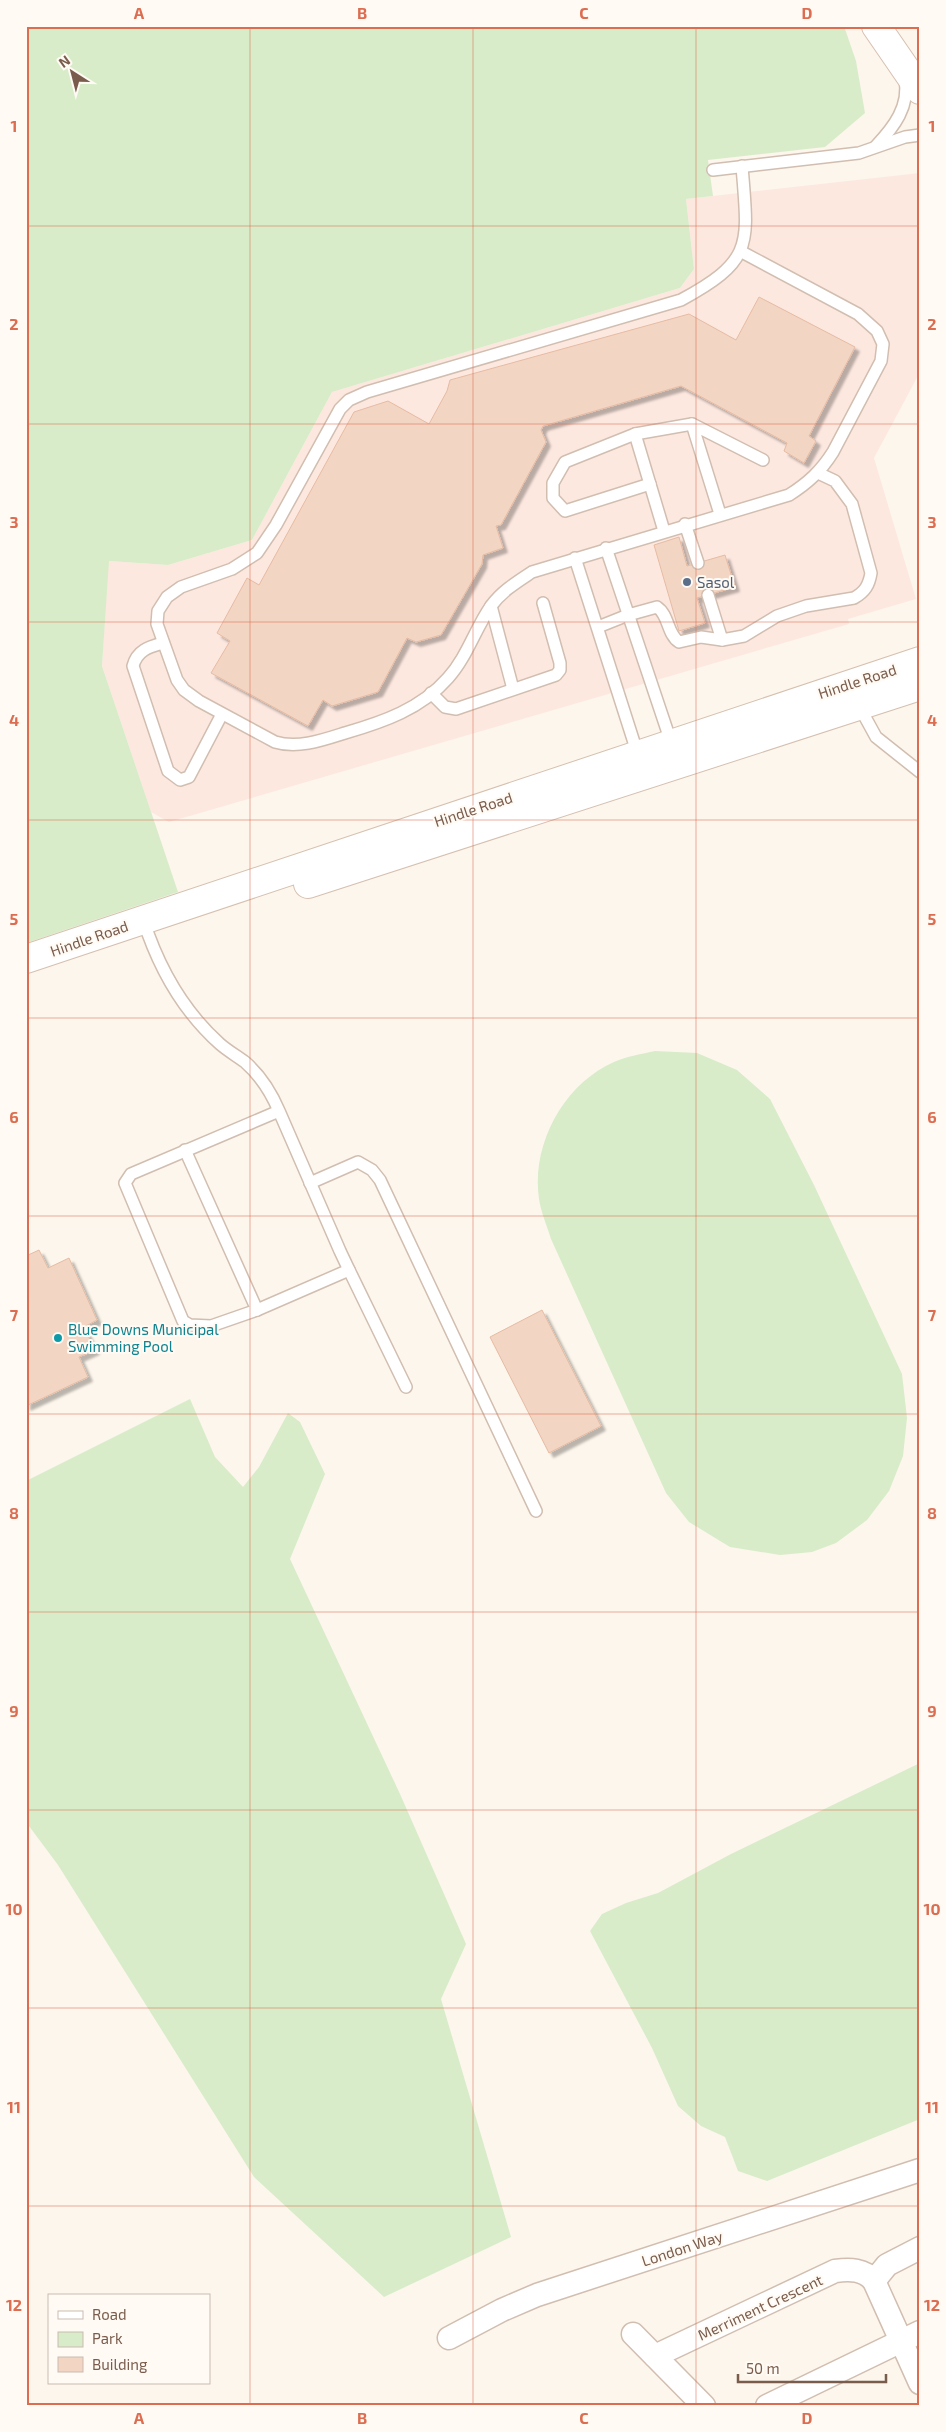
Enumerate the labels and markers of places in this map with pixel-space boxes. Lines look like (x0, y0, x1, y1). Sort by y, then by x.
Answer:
place label: Sasol (697, 573, 735, 591)
marker: Sasol (681, 576, 693, 588)
place label: Blue Downs Municipal Swimming Pool (68, 1320, 219, 1355)
marker: Blue Downs Municipal Swimming Pool (52, 1332, 64, 1344)

